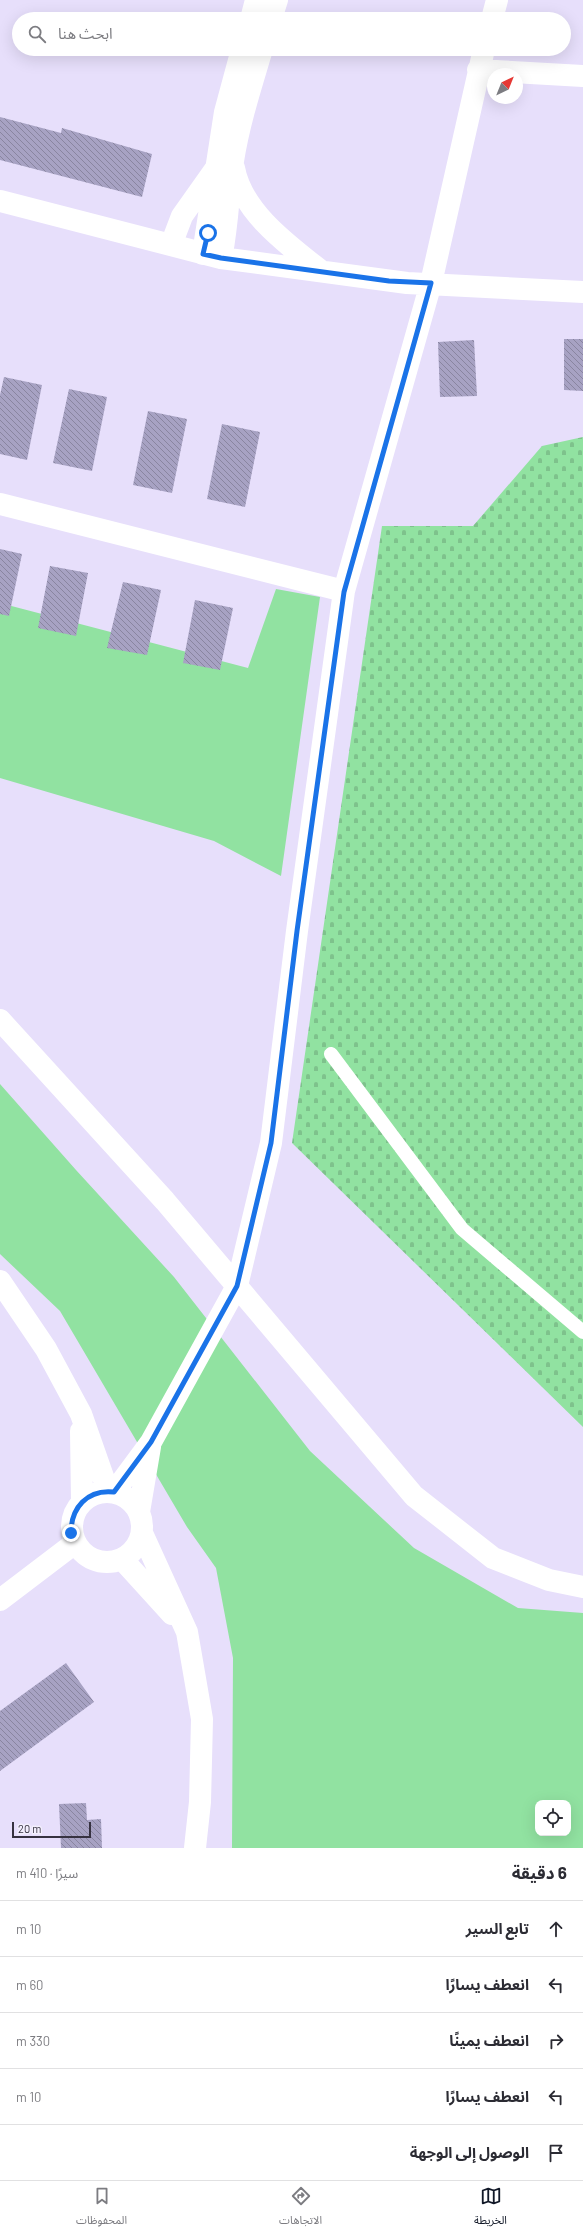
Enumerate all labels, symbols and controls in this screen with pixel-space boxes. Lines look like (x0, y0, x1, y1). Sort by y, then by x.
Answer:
search box (12, 12, 571, 56)
icon: search (26, 23, 48, 45)
text: ابحث هنا (58, 24, 113, 42)
north arrow (487, 68, 523, 104)
route start (199, 224, 217, 242)
route end (62, 1524, 80, 1542)
map controls (535, 1800, 571, 1836)
button: locate (535, 1800, 571, 1836)
scale bar (12, 1820, 91, 1839)
text: 20 m (18, 1822, 41, 1835)
text: 6 دقيقة (512, 1862, 567, 1882)
text: سيرًا · 410 m (16, 1865, 78, 1881)
icon: ahead (545, 1918, 567, 1940)
text: تابع السير (466, 1919, 529, 1937)
text: 10 m (16, 1921, 41, 1937)
icon: left (545, 1974, 567, 1996)
text: انعطف يسارًا (445, 1975, 529, 1993)
text: 60 m (16, 1977, 43, 1993)
icon: right (545, 2030, 567, 2052)
text: انعطف يمينًا (449, 2031, 529, 2049)
text: 330 m (16, 2033, 50, 2049)
icon: left (545, 2086, 567, 2108)
text: انعطف يسارًا (445, 2087, 529, 2105)
text: 10 m (16, 2089, 41, 2105)
icon: arrive (545, 2142, 567, 2164)
text: الوصول إلى الوجهة (410, 2143, 529, 2161)
tab: المحفوظات (76, 2185, 127, 2232)
tab: الاتجاهات (279, 2185, 322, 2232)
tab: الخريطة (474, 2185, 507, 2232)

